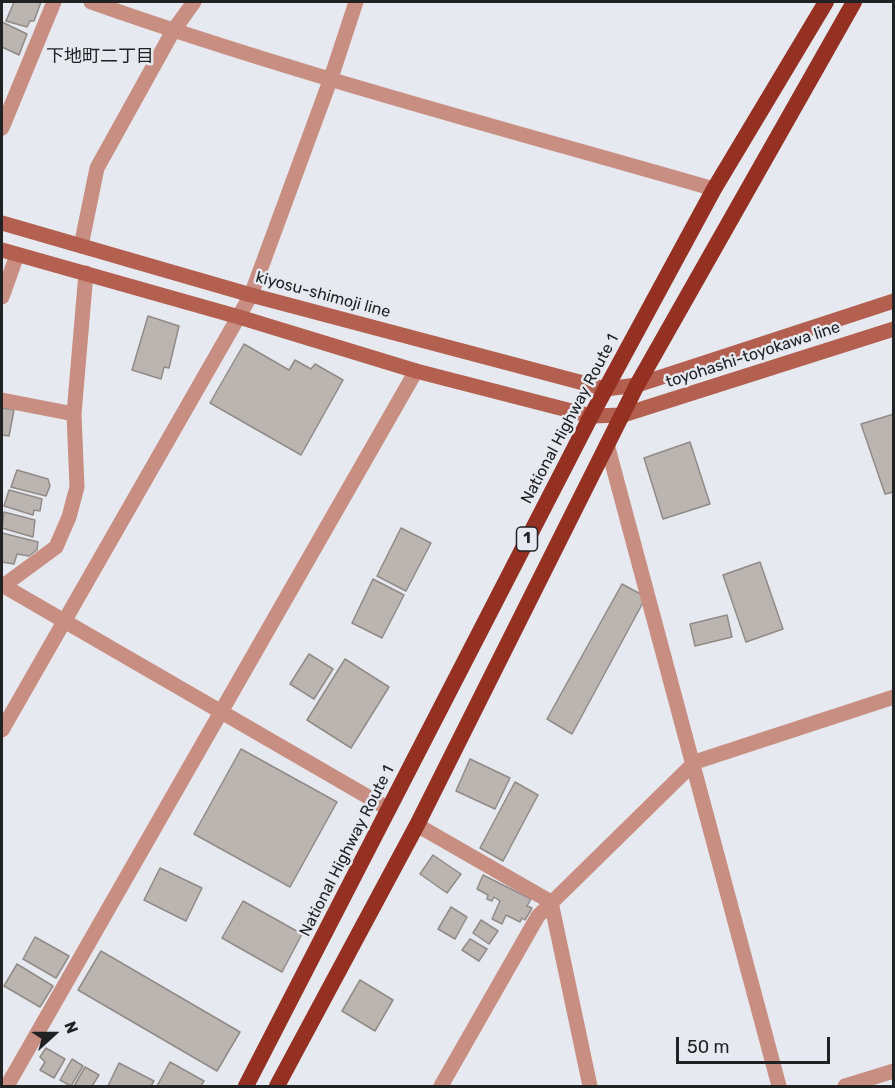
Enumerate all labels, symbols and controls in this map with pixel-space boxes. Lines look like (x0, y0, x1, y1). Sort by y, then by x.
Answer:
district label: 下地町二丁目 (46, 46, 154, 68)
street label: kiyosu-shimoji line (253, 268, 393, 322)
street label: toyohashi-toyokawa line (663, 318, 843, 392)
street label: National Highway Route 1 (517, 331, 623, 507)
road number: 1 (516, 527, 538, 551)
street label: National Highway Route 1 (296, 762, 398, 940)
north arrow (24, 1004, 84, 1064)
text: N (60, 1019, 82, 1036)
scale bar (679, 1025, 834, 1063)
text: 50 m (687, 1036, 730, 1058)

